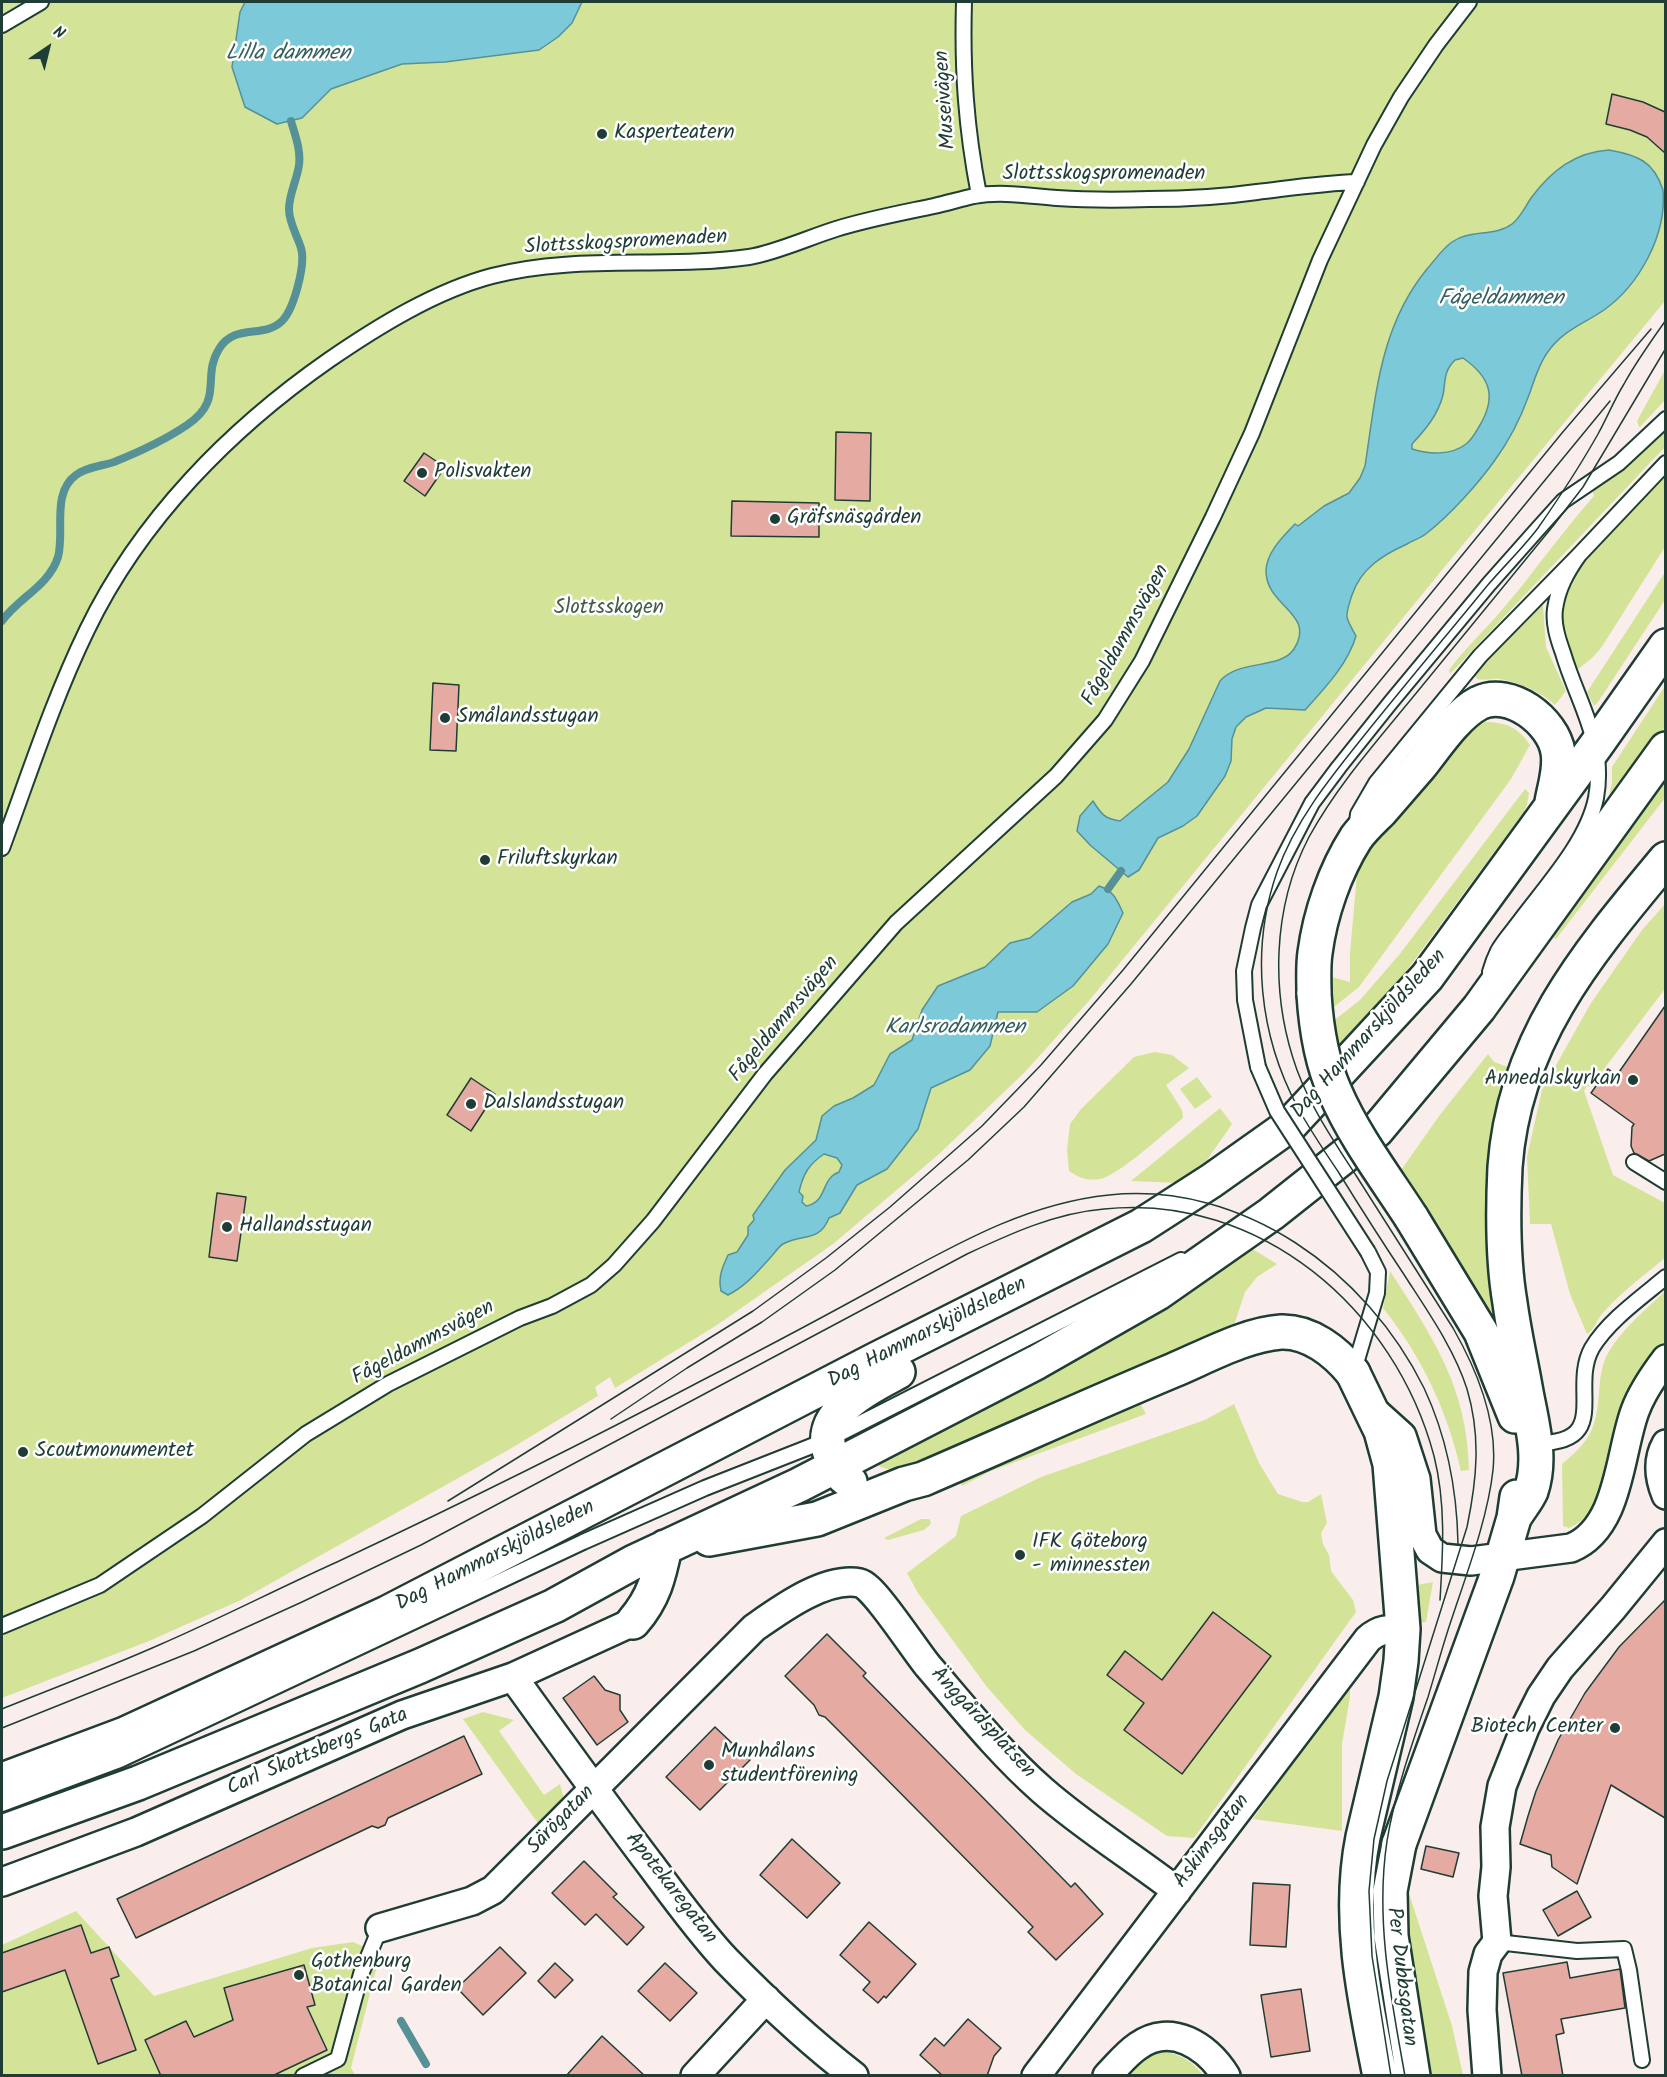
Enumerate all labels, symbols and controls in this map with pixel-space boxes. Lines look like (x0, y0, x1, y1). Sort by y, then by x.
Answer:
north arrow (18, 18, 78, 78)
text: N (47, 20, 70, 46)
water label: Lilla dammen (225, 42, 351, 68)
street label: Museivägen (931, 50, 963, 150)
place label: Kasperteatern (614, 121, 735, 147)
marker: Kasperteatern (595, 127, 609, 141)
street label: Slottsskogspromenaden (1002, 162, 1206, 188)
street label: Slottsskogspromenaden (524, 226, 728, 262)
water label: Fågeldammen (1438, 287, 1564, 313)
place label: Polisvakten (434, 460, 531, 486)
marker: Polisvakten (415, 466, 429, 480)
place label: Gräfsnäsgården (787, 506, 922, 532)
marker: Gräfsnäsgården (768, 512, 782, 526)
street label: Fågeldammsvägen (1078, 561, 1176, 711)
park label: Slottsskogen (554, 596, 664, 622)
place label: Smålandsstugan (457, 705, 599, 731)
marker: Smålandsstugan (438, 711, 452, 725)
place label: Friluftskyrkan (497, 847, 618, 873)
marker: Friluftskyrkan (478, 853, 492, 867)
street label: Dag Hammarskjöldsleden (1287, 945, 1453, 1125)
street label: Fågeldammsvägen (725, 952, 845, 1088)
water label: Karlsrodammen (885, 1016, 1025, 1042)
place label: Annedalskyrkan (1484, 1067, 1621, 1093)
marker: Annedalskyrkan (1626, 1073, 1640, 1087)
place label: Dalslandsstugan (483, 1091, 624, 1117)
marker: Dalslandsstugan (464, 1097, 478, 1111)
place label: Hallandsstugan (239, 1214, 372, 1240)
marker: Hallandsstugan (220, 1220, 234, 1234)
street label: Dag Hammarskjöldsleden (824, 1273, 1032, 1395)
street label: Fågeldammsvägen (349, 1296, 499, 1392)
place label: Scoutmonumentet (35, 1439, 194, 1465)
marker: Scoutmonumentet (16, 1445, 30, 1459)
street label: Dag Hammarskjöldsleden (392, 1496, 600, 1618)
place label: IFK Göteborg - minnessten (1032, 1530, 1150, 1580)
marker: IFK Göteborg - minnessten (1013, 1548, 1027, 1562)
street label: Änggårdsplatsen (924, 1663, 1040, 1785)
street label: Carl Skottsbergs Gata (224, 1703, 412, 1803)
place label: Biotech Center (1471, 1715, 1603, 1741)
marker: Biotech Center (1608, 1721, 1622, 1735)
place label: Munhålans studentförening (721, 1740, 859, 1790)
marker: Munhålans studentförening (702, 1758, 716, 1772)
street label: Särögatan (523, 1781, 601, 1861)
street label: Askimsgatan (1169, 1790, 1257, 1894)
street label: Apotekaregatan (619, 1828, 721, 1950)
street label: Per Dubbsgatan (1379, 1906, 1421, 2048)
place label: Gothenburg Botanical Garden (311, 1950, 462, 2000)
marker: Gothenburg Botanical Garden (292, 1968, 306, 1982)

